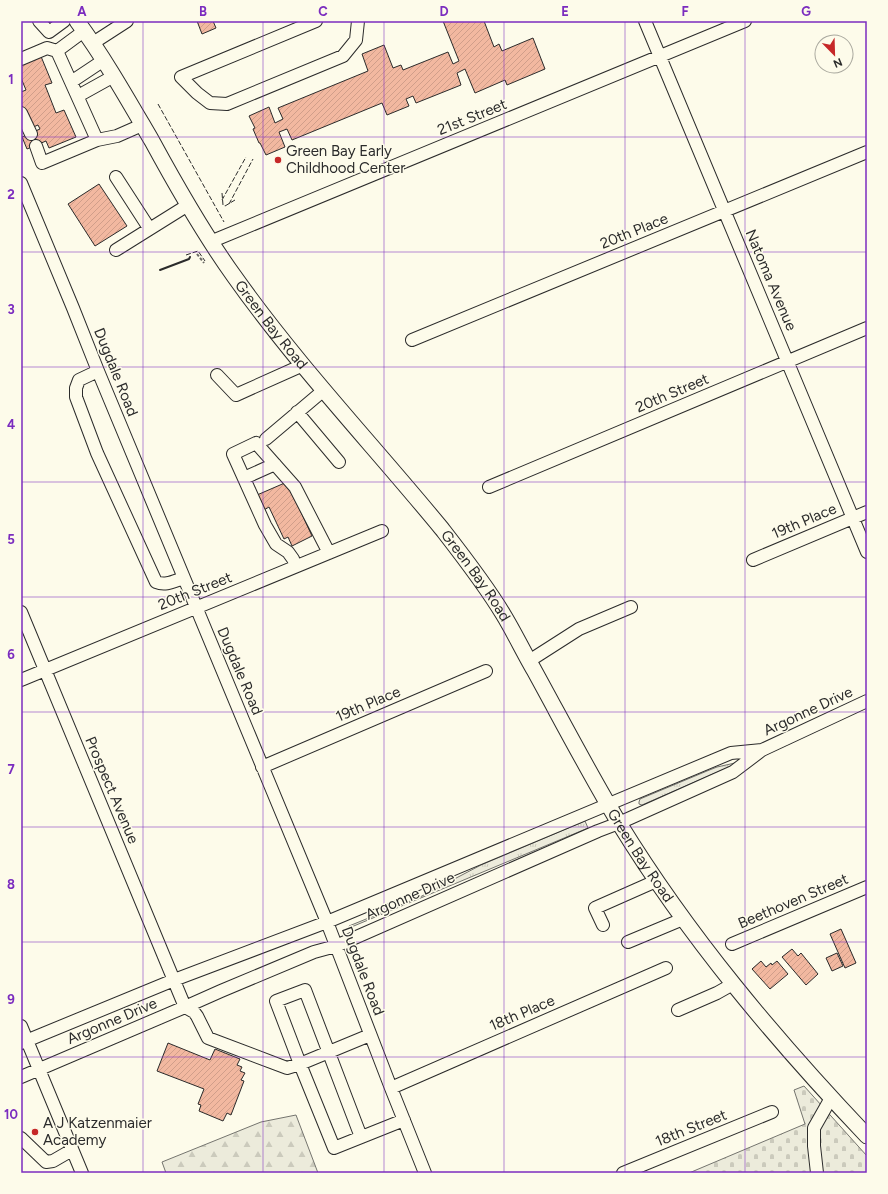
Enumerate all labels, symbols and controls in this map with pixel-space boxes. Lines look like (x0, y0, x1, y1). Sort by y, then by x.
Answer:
text: A (77, 4, 87, 19)
text: B (199, 4, 207, 19)
text: C (318, 4, 328, 19)
text: D (439, 4, 449, 19)
text: E (561, 4, 569, 19)
text: F (681, 4, 689, 19)
text: G (801, 4, 811, 19)
north arrow (814, 34, 854, 74)
text: N (831, 55, 844, 70)
text: 1 (8, 72, 14, 87)
street label: 21st Street (435, 95, 509, 139)
place label: Green Bay Early Childhood Center (286, 142, 405, 177)
marker: Green Bay Early Childhood Center (273, 155, 283, 165)
text: 2 (7, 187, 15, 202)
street label: 20th Place (597, 209, 671, 253)
street label: Natoma Avenue (742, 227, 800, 333)
street label: Green Bay Road (231, 277, 311, 373)
text: 3 (7, 302, 15, 317)
street label: Dugdale Road (90, 325, 142, 419)
street label: 20th Street (633, 369, 712, 416)
text: 4 (7, 417, 15, 432)
street label: 19th Place (769, 499, 839, 543)
street label: Green Bay Road (437, 526, 514, 625)
text: 5 (7, 532, 15, 547)
street label: 20th Street (156, 568, 235, 614)
street label: Dugdale Road (213, 624, 267, 718)
text: 6 (7, 647, 15, 662)
street label: 19th Place (333, 682, 403, 726)
street label: Argonne Drive (761, 683, 855, 739)
street label: Prospect Avenue (81, 734, 143, 846)
text: 7 (7, 762, 15, 777)
street label: Green Bay Road (604, 806, 678, 906)
street label: Argonne Drive (362, 868, 458, 924)
street label: Beethoven Street (735, 870, 851, 932)
text: 8 (7, 877, 15, 892)
street label: Dugdale Road (338, 924, 388, 1018)
street label: 18th Place (487, 991, 557, 1035)
text: 9 (7, 992, 15, 1007)
street label: Argonne Drive (64, 994, 160, 1048)
street label: 18th Street (653, 1105, 730, 1150)
text: 10 (4, 1107, 18, 1122)
place label: A J Katzenmaier Academy (43, 1114, 152, 1149)
marker: A J Katzenmaier Academy (30, 1127, 40, 1137)

